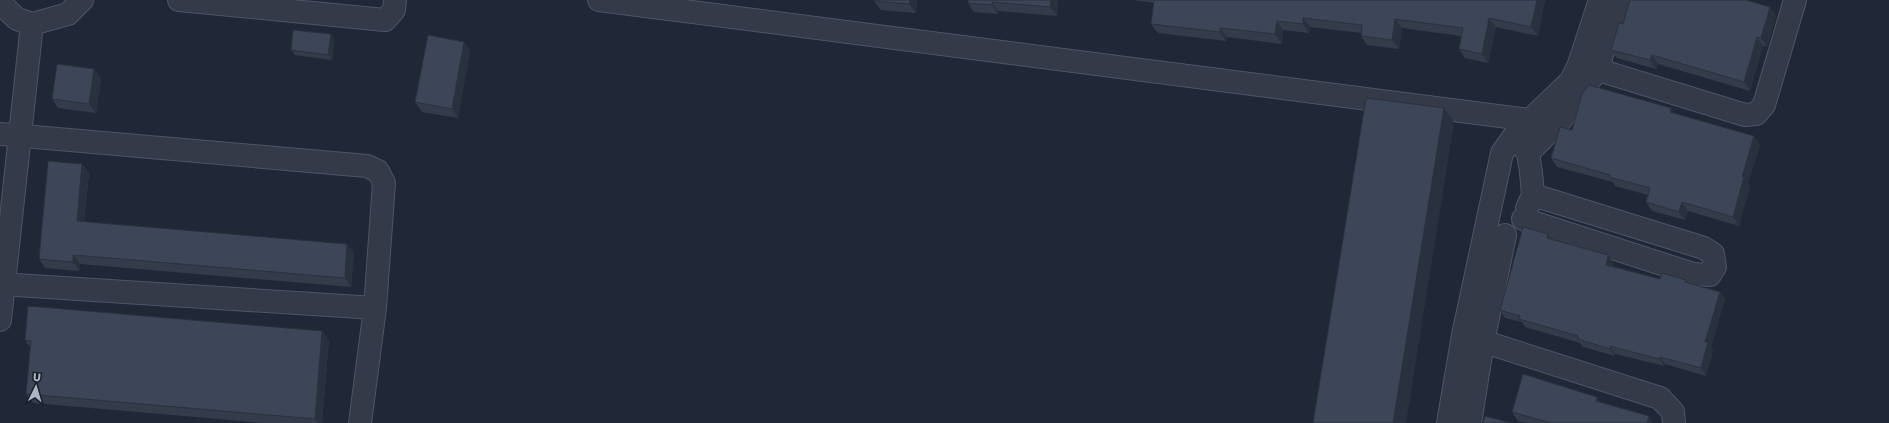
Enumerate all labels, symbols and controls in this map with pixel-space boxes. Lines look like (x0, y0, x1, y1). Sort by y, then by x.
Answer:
north arrow (16, 367, 56, 407)
text: U (32, 369, 42, 385)

